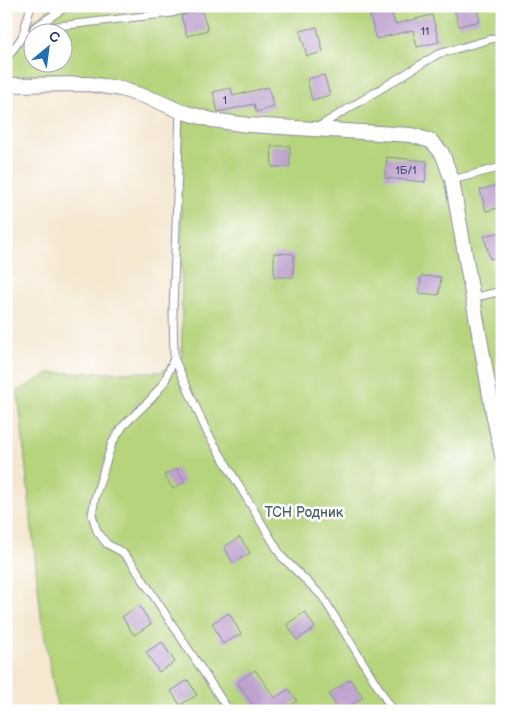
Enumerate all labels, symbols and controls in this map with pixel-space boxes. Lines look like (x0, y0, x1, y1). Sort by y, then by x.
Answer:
north arrow (22, 22, 72, 72)
house number: 11 (421, 25, 429, 38)
text: С (46, 27, 63, 47)
house number: 1 (223, 94, 227, 107)
house number: 1Б/1 (395, 164, 417, 177)
park label: ТСН Родник (265, 504, 344, 521)

